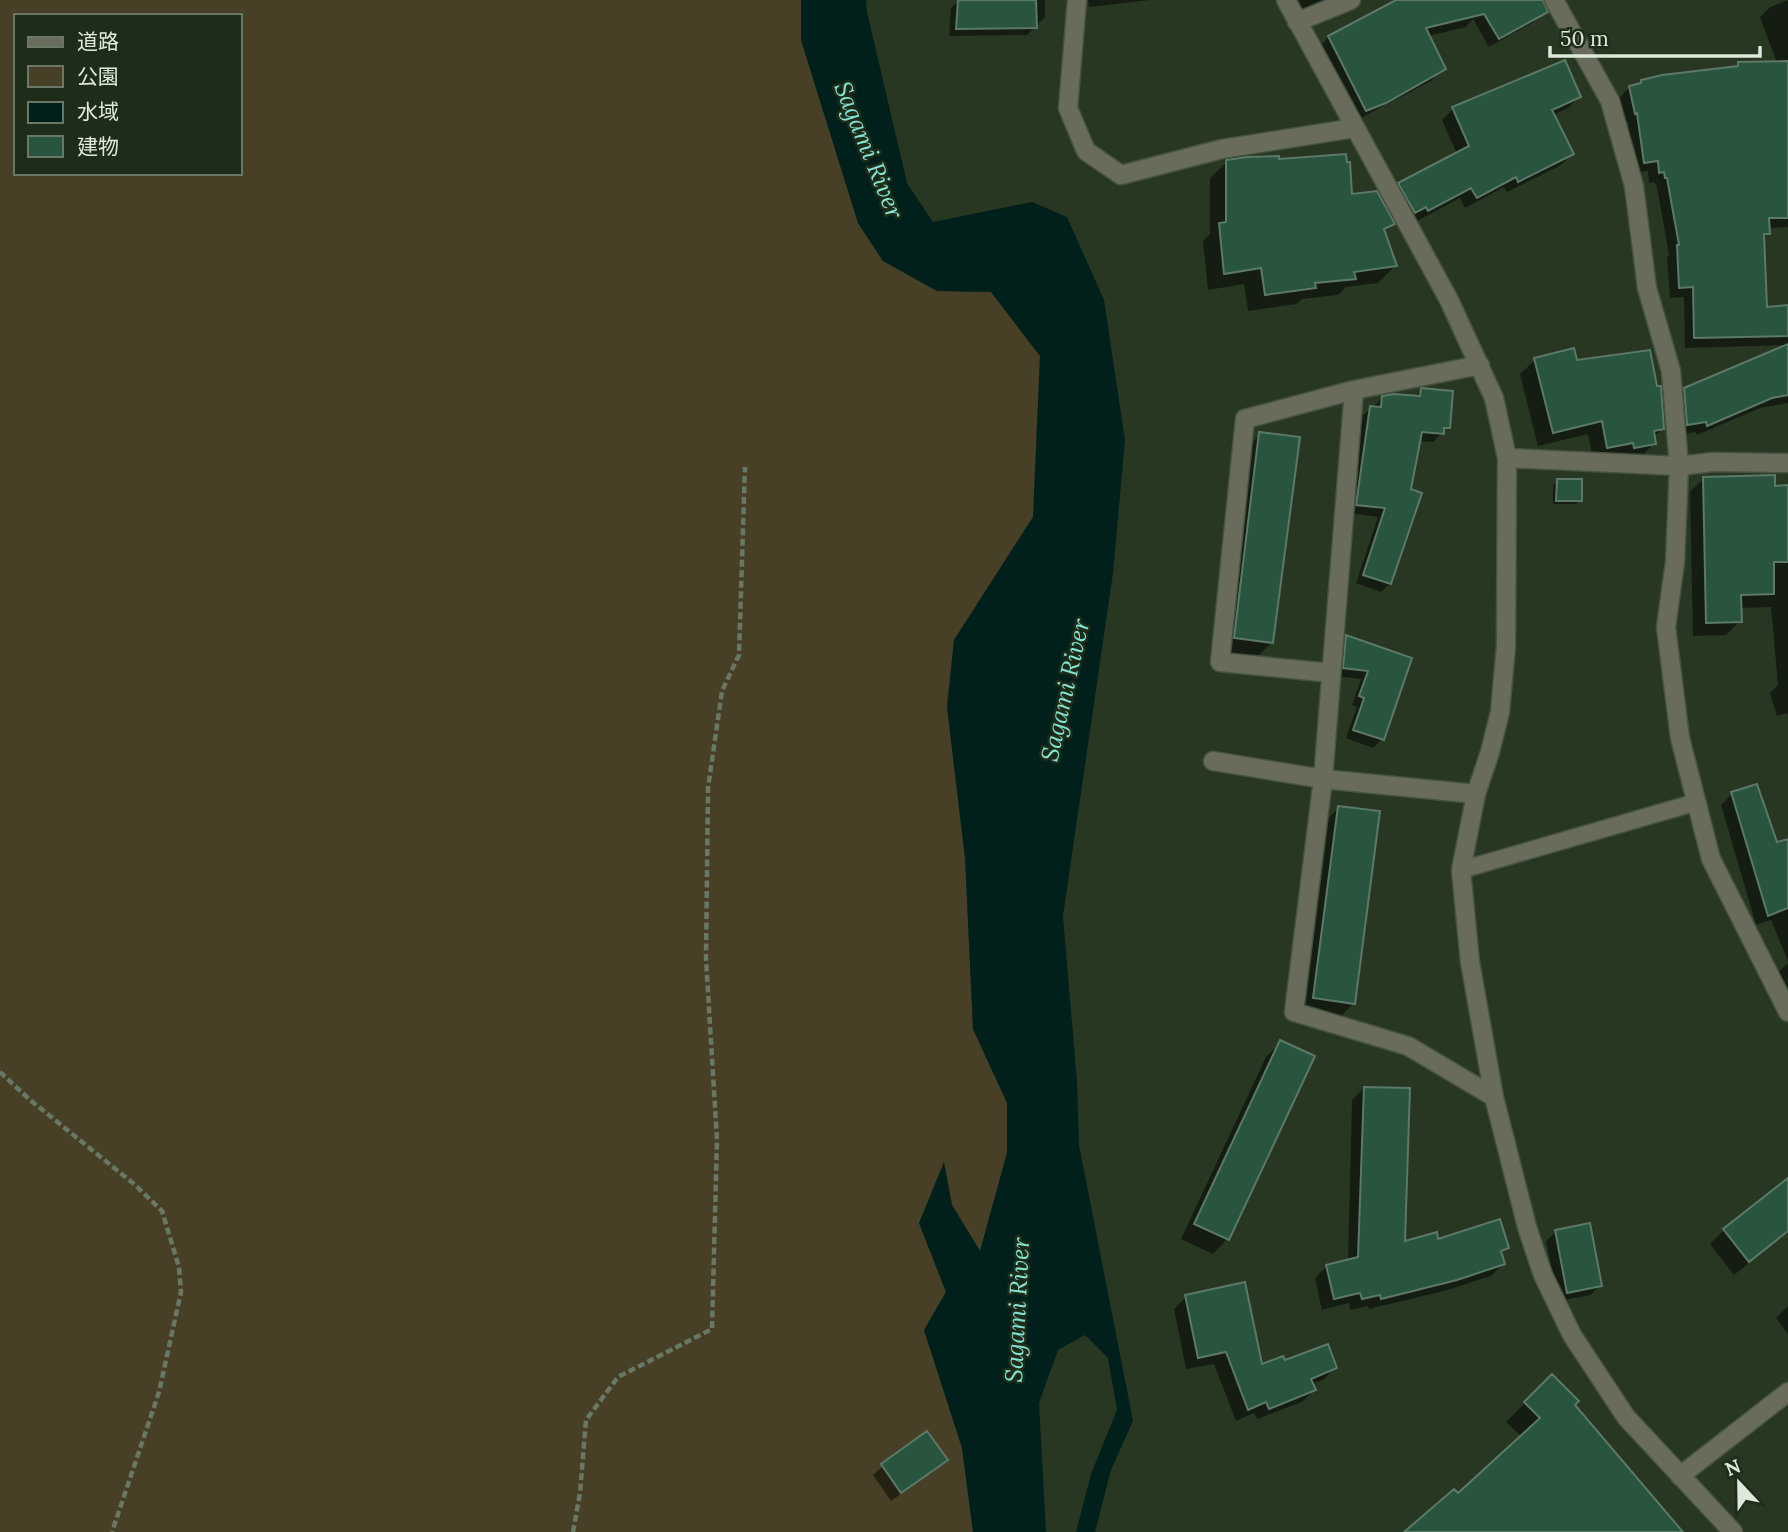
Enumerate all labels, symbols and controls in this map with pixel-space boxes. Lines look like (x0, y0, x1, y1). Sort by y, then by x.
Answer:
legend (14, 14, 242, 175)
scale bar (1550, 14, 1760, 58)
text: 50 m (1560, 25, 1609, 52)
text: 道路 (77, 28, 119, 55)
text: 公園 (77, 63, 119, 90)
water label: Sagami River (827, 77, 911, 223)
text: 水域 (77, 98, 119, 125)
text: 建物 (77, 133, 119, 160)
water label: Sagami River (1034, 616, 1096, 764)
water label: Sagami River (998, 1237, 1036, 1383)
north arrow (1704, 1448, 1774, 1518)
text: N (1721, 1453, 1744, 1481)

